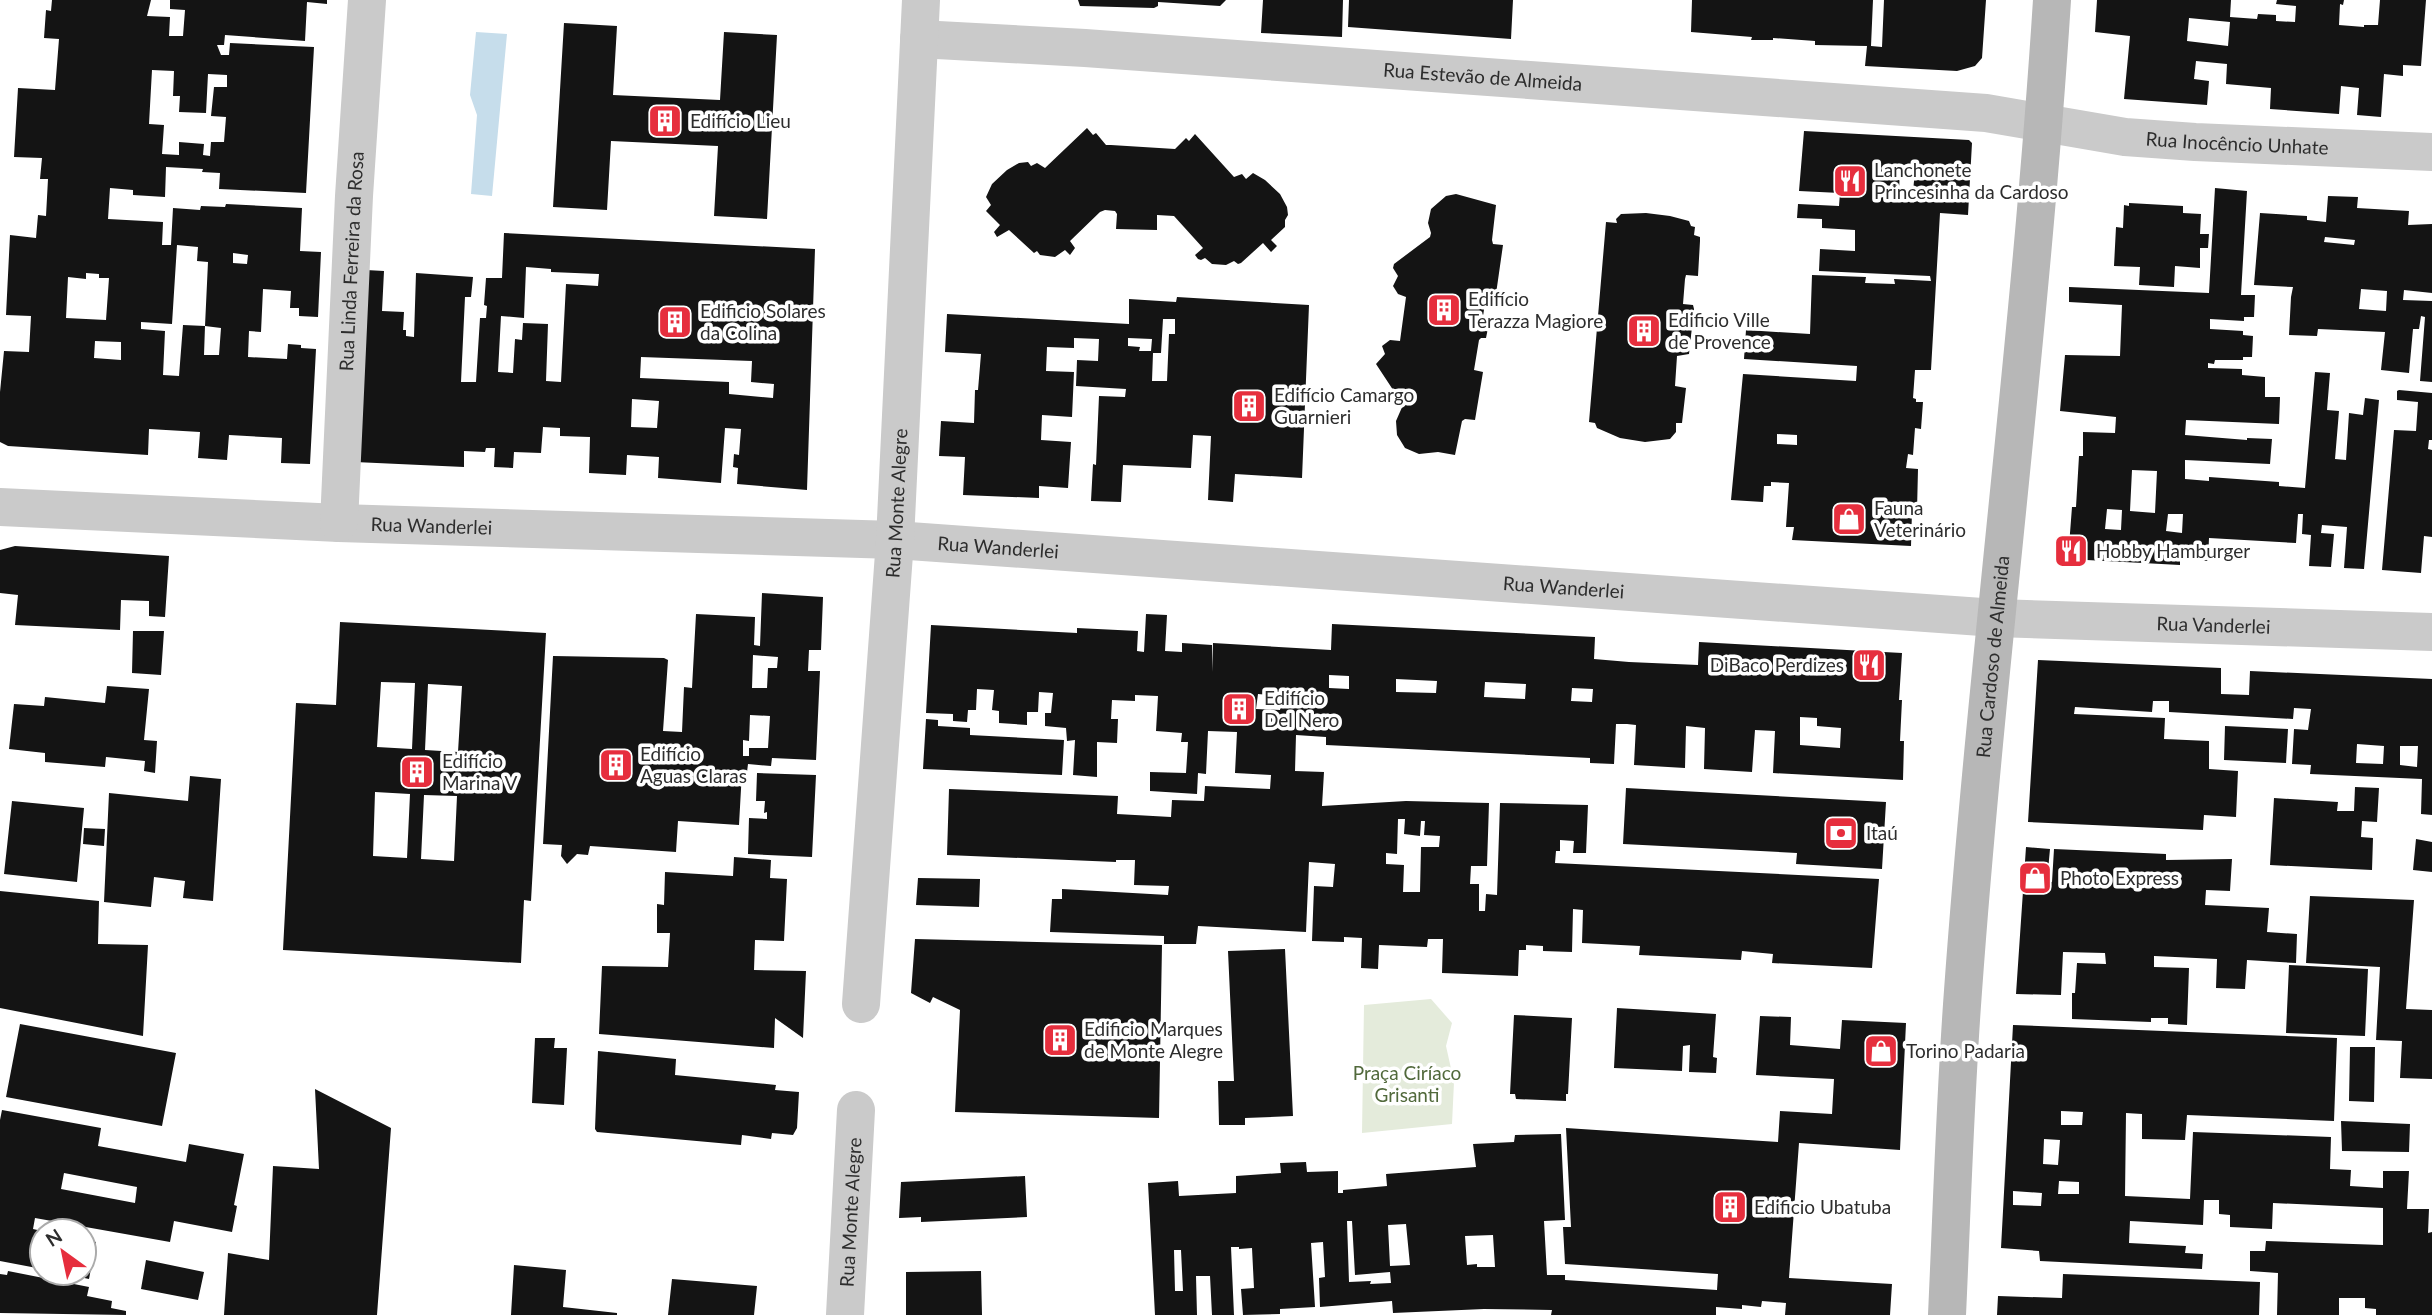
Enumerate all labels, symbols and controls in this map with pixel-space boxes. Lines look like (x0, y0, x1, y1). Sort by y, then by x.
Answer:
street label: Rua Estevão de Almeida (1382, 58, 1583, 95)
building icon: Edifício Lieu (646, 102, 684, 140)
place label: Edifício Lieu (690, 109, 791, 132)
street label: Rua Inocêncio Unhate (2145, 127, 2329, 159)
street label: Rua Linda Ferreira da Rosa (334, 151, 368, 372)
place label: Lanchonete Princesinha da Cardoso (1874, 158, 2069, 203)
restaurant icon: Lanchonete Princesinha da Cardoso (1831, 162, 1869, 200)
place label: Edifício Terazza Magiore (1468, 287, 1603, 332)
building icon: Edifício Terazza Magiore (1425, 291, 1463, 329)
place label: Edificio Solares da Colina (700, 299, 826, 344)
building icon: Edificio Solares da Colina (656, 303, 694, 341)
place label: Edificio Ville de Provence (1668, 308, 1771, 353)
building icon: Edificio Ville de Provence (1625, 312, 1663, 350)
place label: Edifício Camargo Guarnieri (1274, 383, 1414, 428)
building icon: Edifício Camargo Guarnieri (1230, 387, 1268, 425)
street label: Rua Monte Alegre (880, 428, 911, 579)
place label: Fauna Veterinário (1874, 496, 1966, 541)
shop icon: Fauna Veterinário (1830, 500, 1868, 538)
street label: Rua Wanderlei (370, 512, 493, 539)
street label: Rua Wanderlei (937, 531, 1060, 563)
restaurant icon: Hobby Hamburger (2052, 532, 2090, 570)
place label: Hobby Hamburger (2096, 539, 2250, 562)
street label: Rua Cardoso de Almeida (1971, 554, 2013, 759)
street label: Rua Wanderlei (1502, 571, 1625, 603)
street label: Rua Vanderlei (2156, 611, 2271, 638)
restaurant icon: DiBaco Perdizes (1850, 646, 1888, 684)
place label: DiBaco Perdizes (1710, 653, 1844, 676)
place label: Edifício Del Nero (1264, 686, 1339, 731)
building icon: Edifício Del Nero (1220, 690, 1258, 728)
place label: Edifício Aguas Claras (640, 742, 747, 787)
building icon: Edifício Aguas Claras (597, 746, 635, 784)
place label: Edifício Marina V (442, 749, 518, 794)
building icon: Edifício Marina V (398, 753, 436, 791)
bank icon: Itaú (1822, 814, 1860, 852)
place label: Itaú (1866, 821, 1898, 844)
shop icon: Photo Express (2016, 859, 2054, 897)
place label: Photo Express (2060, 866, 2179, 889)
place label: Edificio Marques de Monte Alegre (1084, 1017, 1223, 1062)
building icon: Edificio Marques de Monte Alegre (1041, 1021, 1079, 1059)
shop icon: Torino Padaria (1862, 1032, 1900, 1070)
place label: Torino Padaria (1906, 1039, 2025, 1062)
park label: Praça Ciríaco Grisanti (1353, 1061, 1461, 1106)
street label: Rua Monte Alegre (835, 1137, 866, 1288)
building icon: Edificio Ubatuba (1711, 1188, 1749, 1226)
place label: Edificio Ubatuba (1754, 1195, 1891, 1218)
north arrow (28, 1217, 98, 1287)
text: N (41, 1224, 66, 1251)

